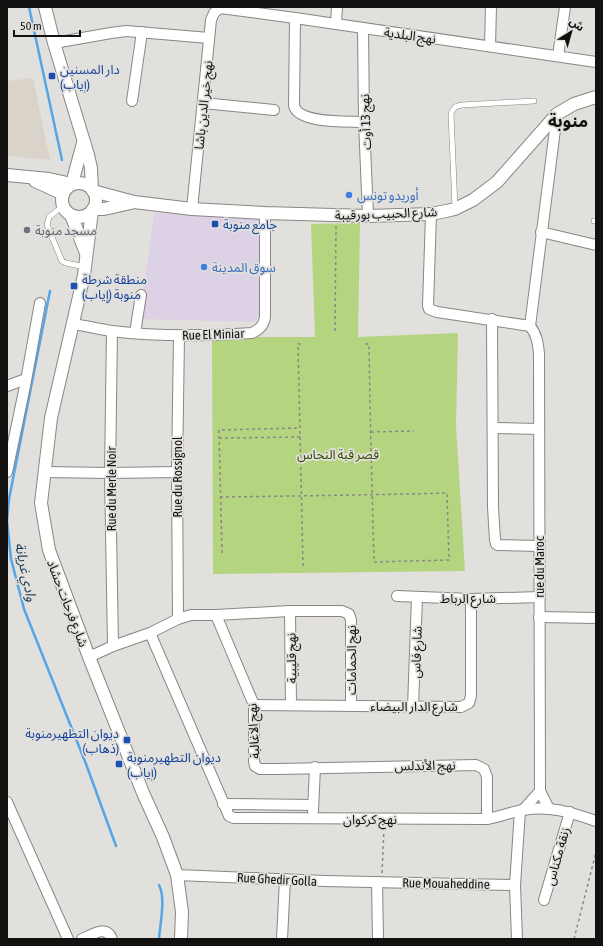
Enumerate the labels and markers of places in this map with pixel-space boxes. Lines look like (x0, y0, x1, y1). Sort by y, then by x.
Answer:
place label: دار المسنين (إياب) (60, 62, 120, 94)
marker: دار المسنين (إياب) (47, 71, 57, 81)
place label: أوريدو تونس (357, 187, 419, 204)
marker: أوريدو تونس (344, 190, 354, 200)
place label: جامع منوبة (223, 217, 278, 235)
marker: جامع منوبة (210, 219, 220, 229)
place label: مسجد منوبة (35, 223, 97, 238)
marker: مسجد منوبة (22, 225, 32, 235)
place label: سوق المدينة (212, 260, 276, 275)
marker: سوق المدينة (199, 262, 209, 272)
place label: منطقة شرطة منوبة (إياب) (82, 272, 147, 304)
marker: منطقة شرطة منوبة (إياب) (69, 281, 79, 291)
place label: ديوان التطهيرمنوبة (ذهاب) (25, 726, 119, 756)
marker: ديوان التطهيرمنوبة (ذهاب) (122, 735, 132, 745)
place label: ديوان التطهيرمنوبة (إياب) (127, 750, 221, 782)
marker: ديوان التطهيرمنوبة (إياب) (114, 759, 124, 769)

